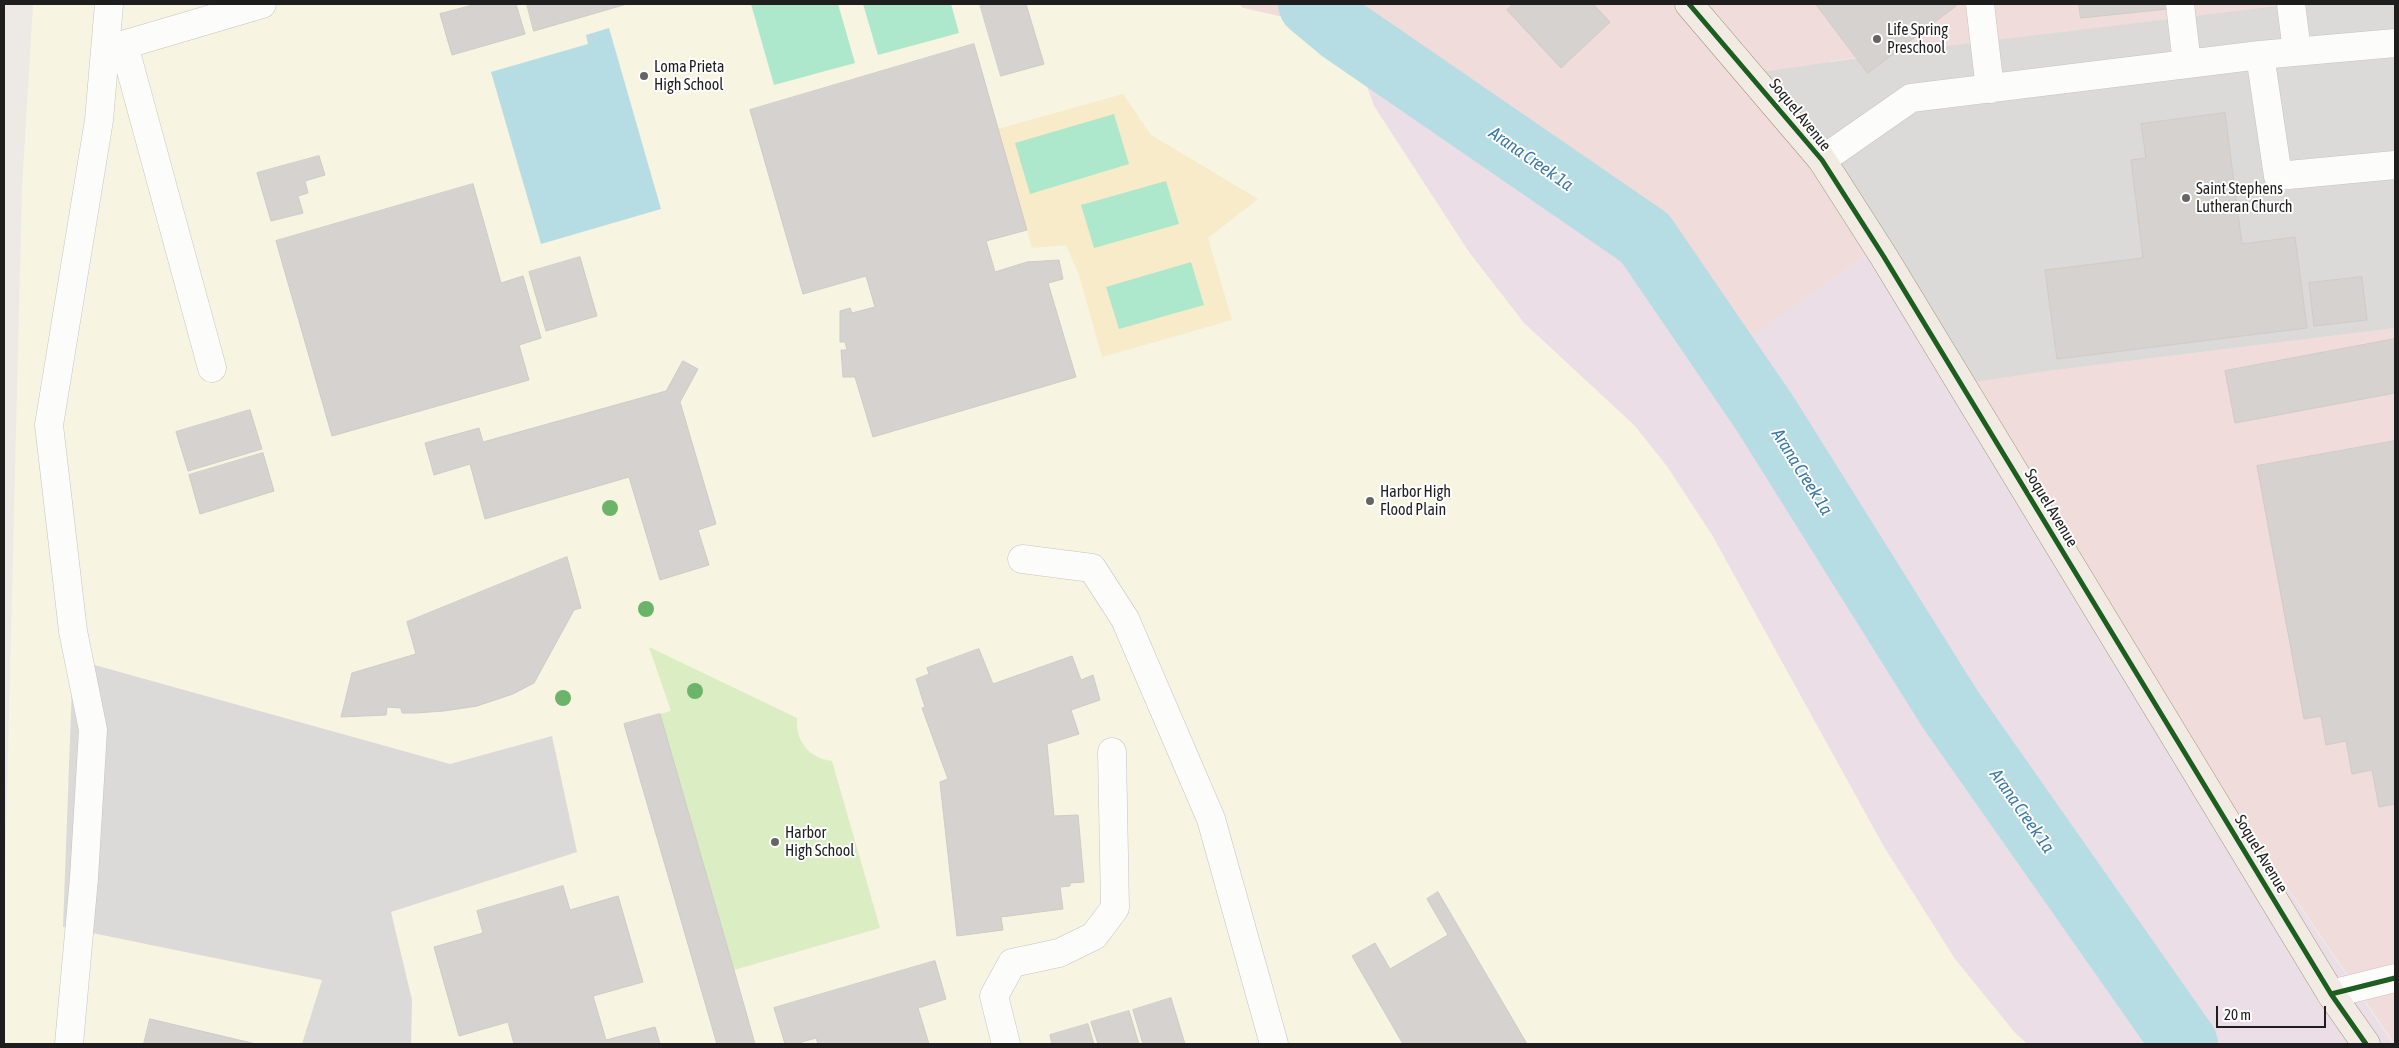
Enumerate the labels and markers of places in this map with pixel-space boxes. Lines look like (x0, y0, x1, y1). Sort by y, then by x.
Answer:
place label: Life Spring Preschool (1887, 20, 1948, 58)
marker: Life Spring Preschool (1871, 33, 1883, 45)
place label: Loma Prieta High School (654, 57, 724, 95)
marker: Loma Prieta High School (638, 70, 650, 82)
place label: Saint Stephens Lutheran Church (2196, 179, 2292, 217)
marker: Saint Stephens Lutheran Church (2180, 192, 2192, 204)
place label: Harbor High Flood Plain (1380, 482, 1451, 520)
marker: Harbor High Flood Plain (1364, 495, 1376, 507)
place label: Harbor High School (785, 823, 854, 861)
marker: Harbor High School (769, 836, 781, 848)

